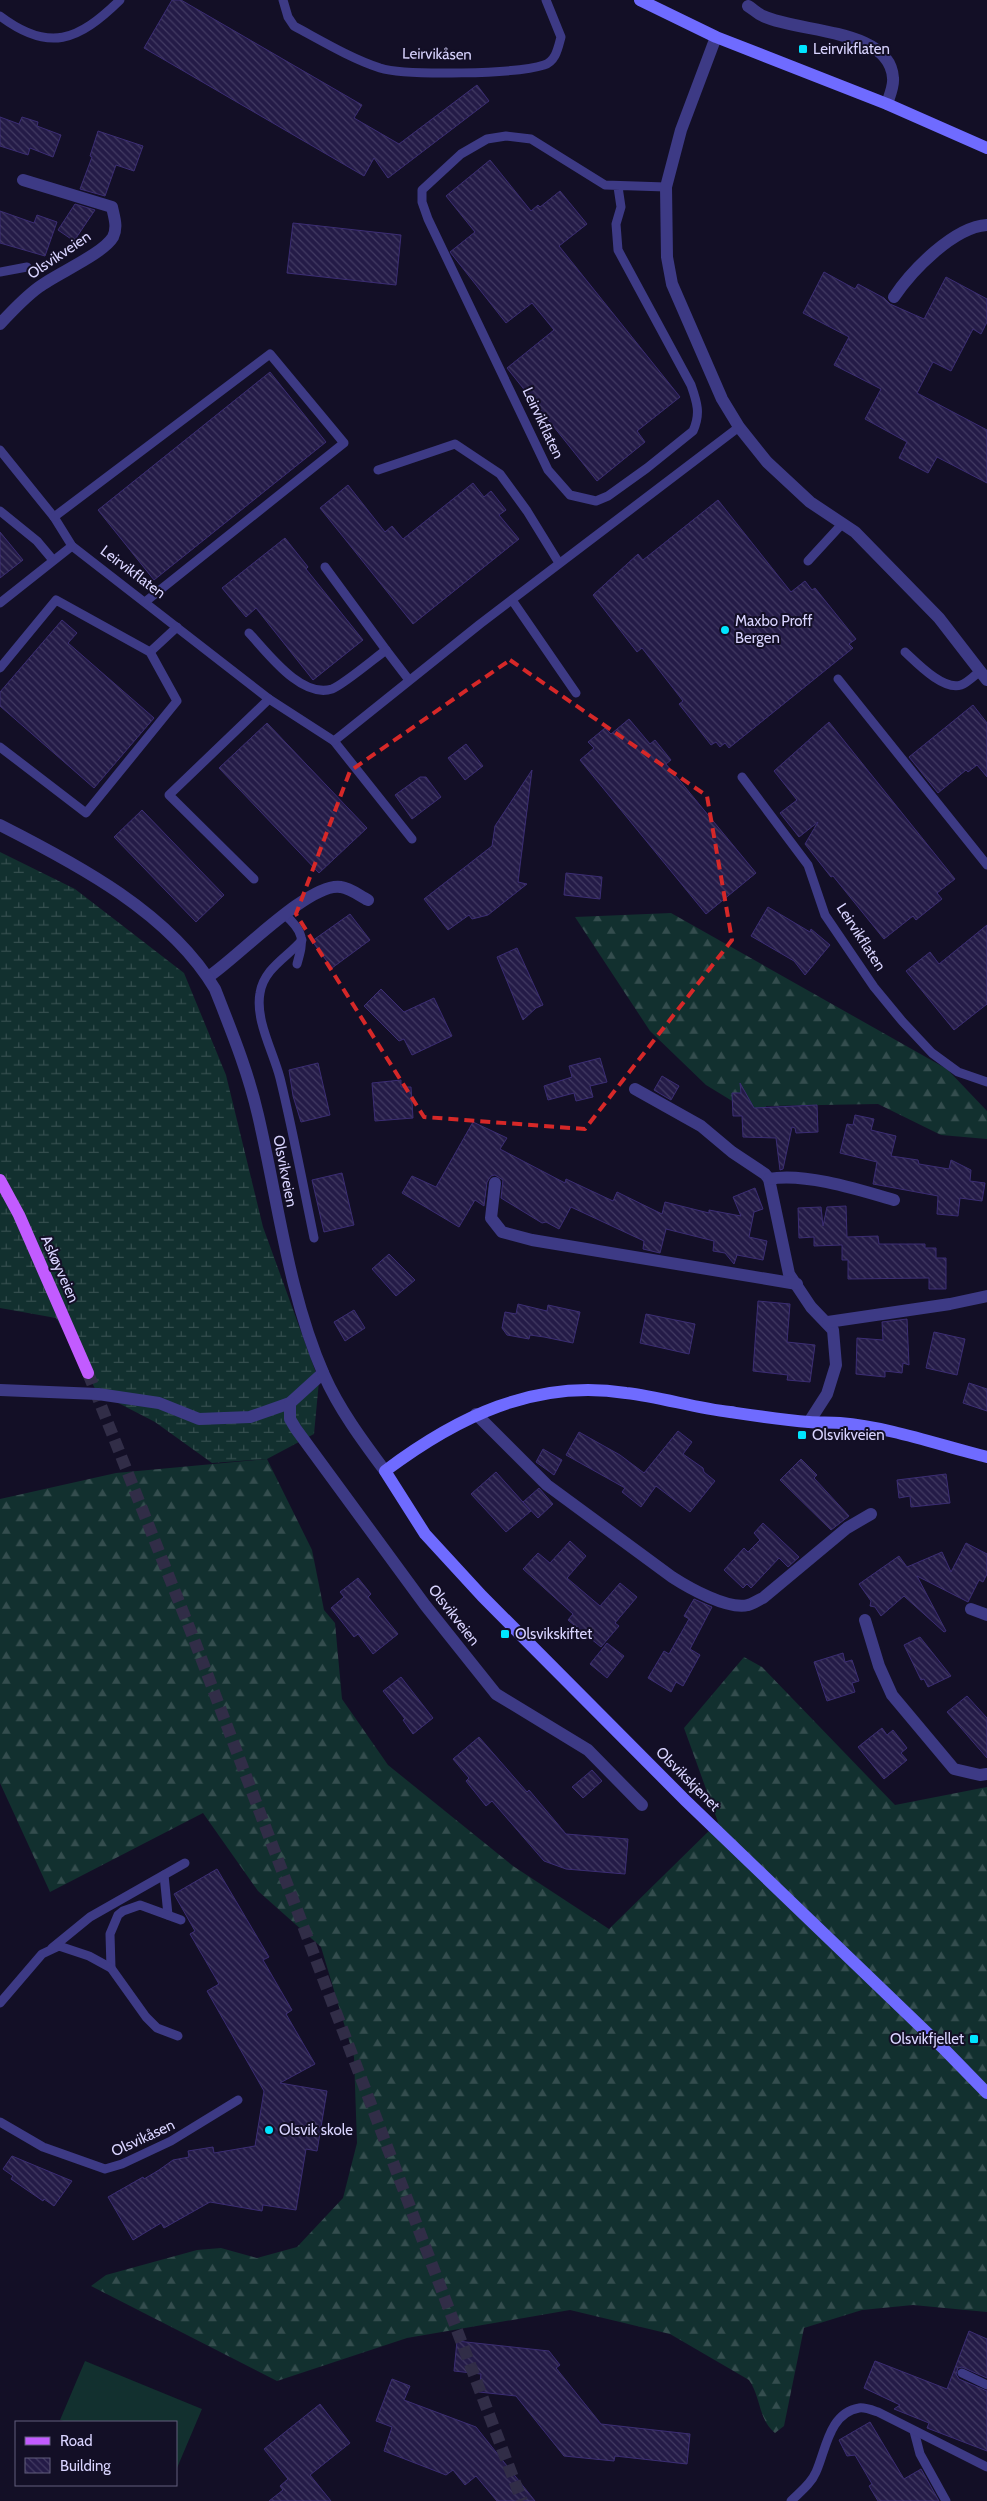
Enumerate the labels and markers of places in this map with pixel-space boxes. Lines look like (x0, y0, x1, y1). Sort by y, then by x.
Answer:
place label: Leirvikflaten (813, 40, 890, 58)
marker: Leirvikflaten (797, 43, 809, 55)
place label: Maxbo Proff Bergen (735, 612, 812, 647)
marker: Maxbo Proff Bergen (719, 624, 731, 636)
place label: Olsvikveien (812, 1426, 885, 1444)
marker: Olsvikveien (796, 1429, 808, 1441)
place label: Olsvikskiftet (515, 1625, 592, 1643)
marker: Olsvikskiftet (499, 1628, 511, 1640)
place label: Olsvikfjellet (890, 2030, 964, 2048)
marker: Olsvikfjellet (968, 2033, 980, 2045)
place label: Olsvik skole (279, 2121, 353, 2139)
marker: Olsvik skole (263, 2124, 275, 2136)

